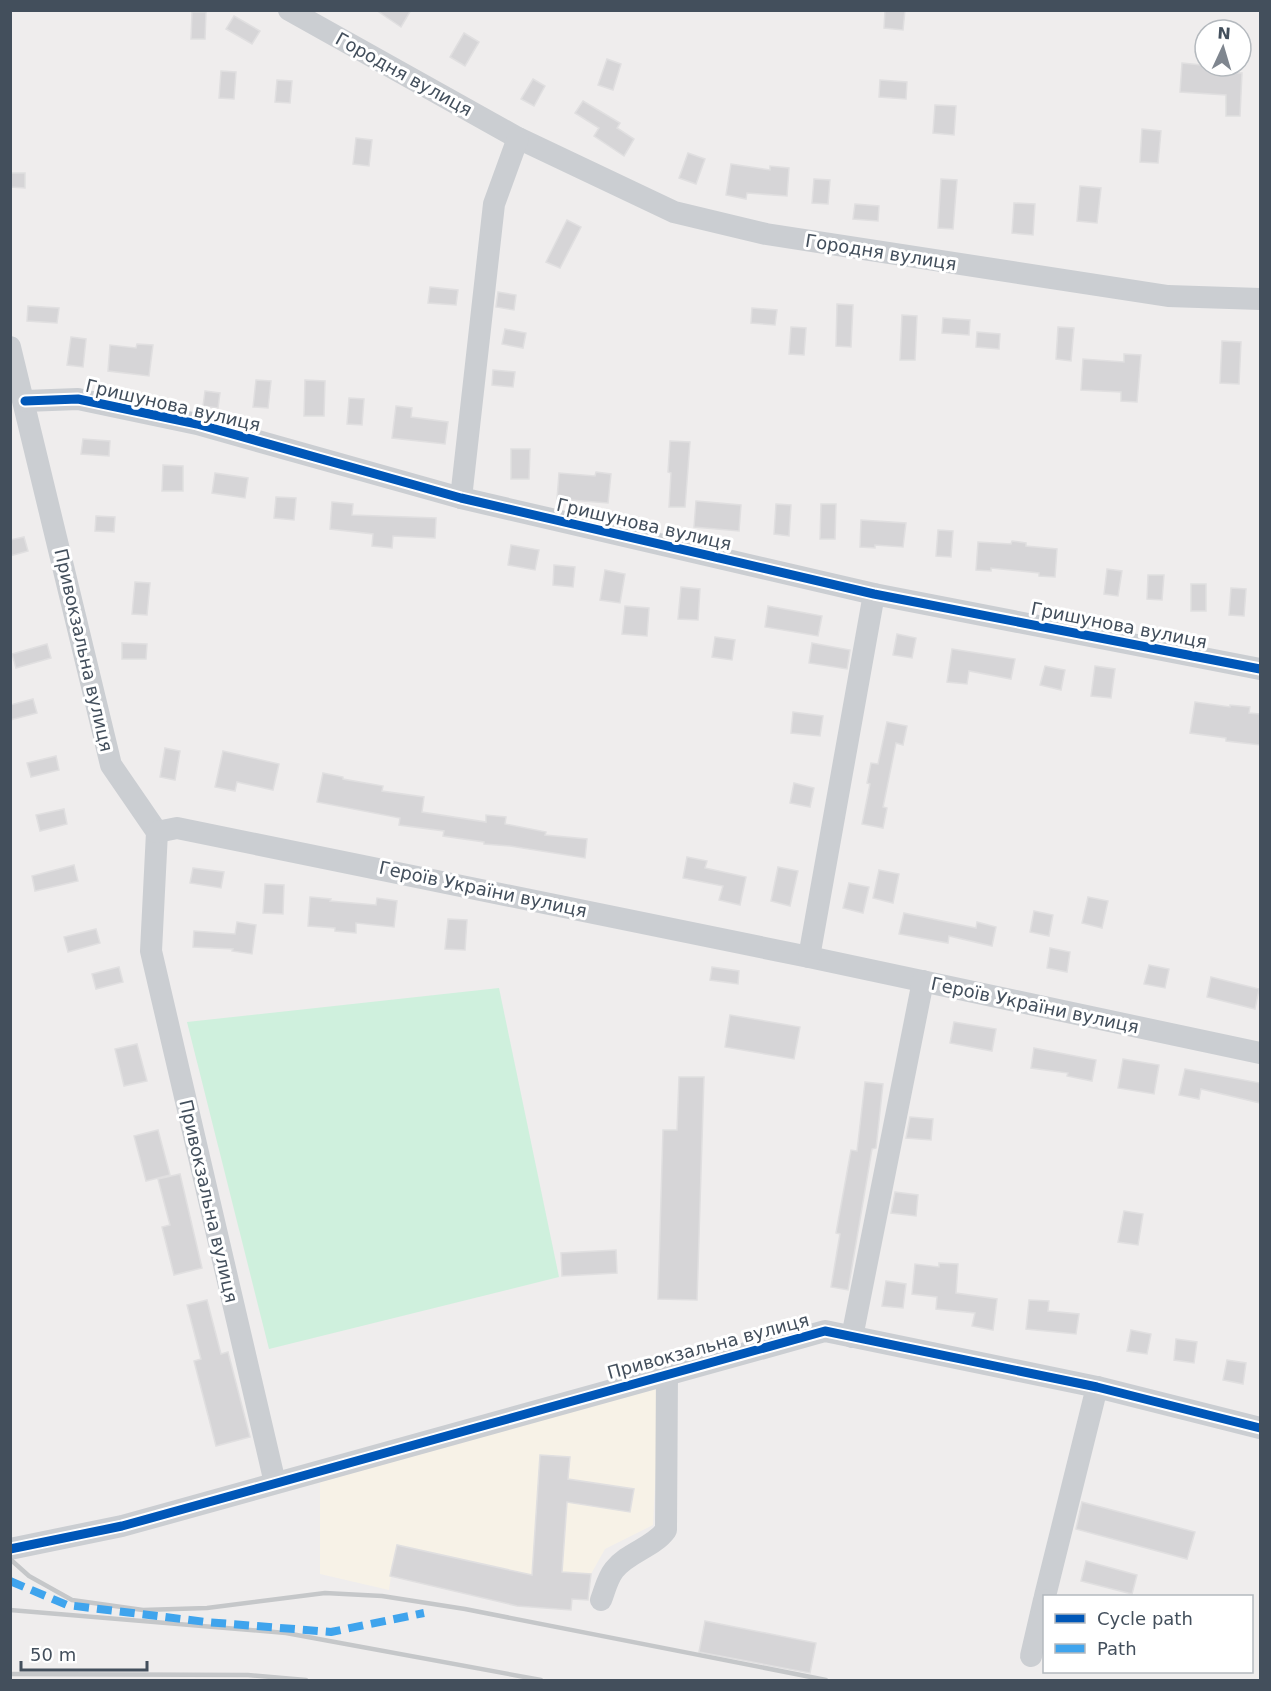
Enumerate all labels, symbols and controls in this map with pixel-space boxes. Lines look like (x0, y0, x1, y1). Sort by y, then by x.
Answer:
north arrow (1193, 18, 1253, 78)
text: N (1217, 24, 1231, 43)
street label: Городня вулиця (332, 28, 476, 120)
street label: Городня вулиця (804, 230, 958, 274)
street label: Гришунова вулиця (83, 375, 263, 435)
street label: Гришунова вулиця (554, 494, 734, 554)
street label: Привокзальна вулиця (50, 546, 118, 754)
street label: Гришунова вулиця (1029, 598, 1209, 652)
street label: Героїв України вулиця (377, 857, 589, 921)
street label: Героїв України вулиця (929, 973, 1141, 1037)
street label: Привокзальна вулиця (175, 1097, 243, 1305)
street label: Привокзальна вулиця (605, 1309, 811, 1383)
legend (1043, 1595, 1253, 1673)
text: Cycle path (1097, 1608, 1193, 1629)
scale bar (21, 1634, 147, 1672)
text: Path (1097, 1638, 1137, 1659)
text: 50 m (30, 1644, 76, 1665)

